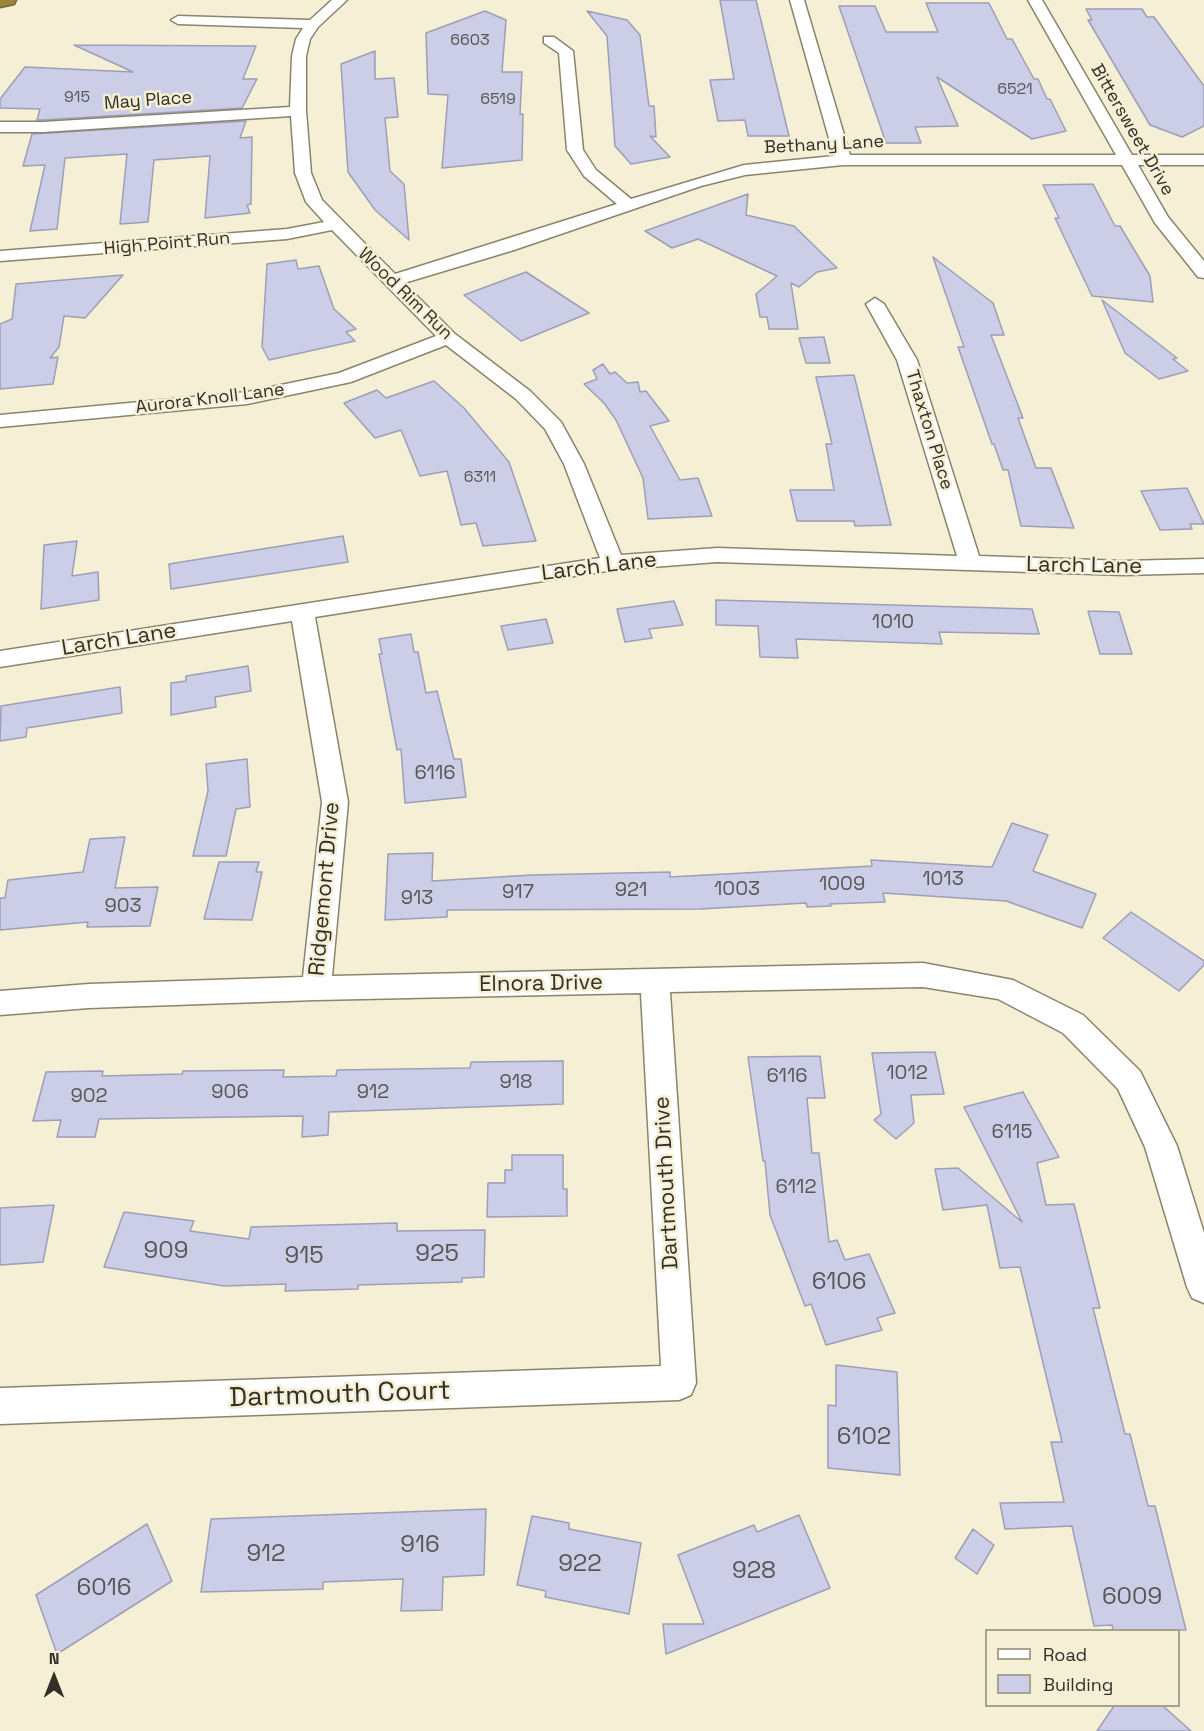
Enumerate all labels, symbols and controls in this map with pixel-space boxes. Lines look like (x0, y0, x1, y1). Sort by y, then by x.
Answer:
house number: 6603 (450, 31, 490, 51)
street label: Bittersweet Drive (1086, 60, 1178, 200)
house number: 6521 (997, 80, 1033, 100)
street label: May Place (103, 87, 193, 115)
house number: 915 (64, 88, 90, 108)
house number: 6519 (480, 90, 516, 110)
street label: Bethany Lane (763, 131, 885, 159)
street label: High Point Run (103, 228, 231, 260)
street label: Wood Rim Run (353, 243, 457, 345)
street label: Thaxton Place (901, 367, 957, 493)
street label: Aurora Knoll Lane (134, 379, 286, 419)
house number: 6311 (464, 468, 496, 488)
street label: Larch Lane (540, 547, 658, 587)
street label: Larch Lane (1026, 552, 1142, 580)
house number: 1010 (872, 611, 914, 635)
street label: Larch Lane (60, 618, 178, 662)
house number: 6116 (414, 762, 456, 786)
street label: Ridgemont Drive (304, 801, 346, 977)
house number: 1013 (922, 868, 964, 892)
house number: 1009 (819, 873, 865, 897)
house number: 1003 (714, 878, 760, 902)
house number: 921 (615, 879, 647, 903)
house number: 917 (502, 881, 534, 905)
house number: 913 (401, 887, 433, 911)
house number: 903 (104, 895, 142, 919)
street label: Elnora Drive (479, 970, 603, 998)
house number: 1012 (886, 1062, 928, 1086)
house number: 6116 (766, 1065, 808, 1089)
house number: 918 (499, 1071, 533, 1095)
house number: 906 (211, 1081, 249, 1105)
house number: 912 (357, 1081, 389, 1105)
house number: 902 (70, 1085, 108, 1109)
street label: Dartmouth Drive (649, 1096, 685, 1270)
house number: 6115 (992, 1121, 1032, 1145)
house number: 6112 (776, 1176, 816, 1200)
house number: 909 (144, 1237, 188, 1265)
house number: 925 (415, 1240, 459, 1268)
house number: 915 (284, 1242, 324, 1270)
house number: 6106 (812, 1268, 866, 1296)
street label: Dartmouth Court (229, 1375, 451, 1415)
house number: 6102 (837, 1423, 891, 1451)
house number: 916 (400, 1531, 440, 1559)
house number: 912 (246, 1540, 286, 1568)
house number: 922 (558, 1550, 602, 1578)
house number: 928 (732, 1557, 776, 1585)
house number: 6016 (77, 1574, 131, 1602)
house number: 6009 (1102, 1583, 1162, 1611)
legend (985, 1629, 1180, 1707)
text: Road (1043, 1643, 1087, 1666)
north arrow (24, 1647, 84, 1707)
text: N (49, 1648, 59, 1669)
text: Building (1043, 1673, 1113, 1696)

